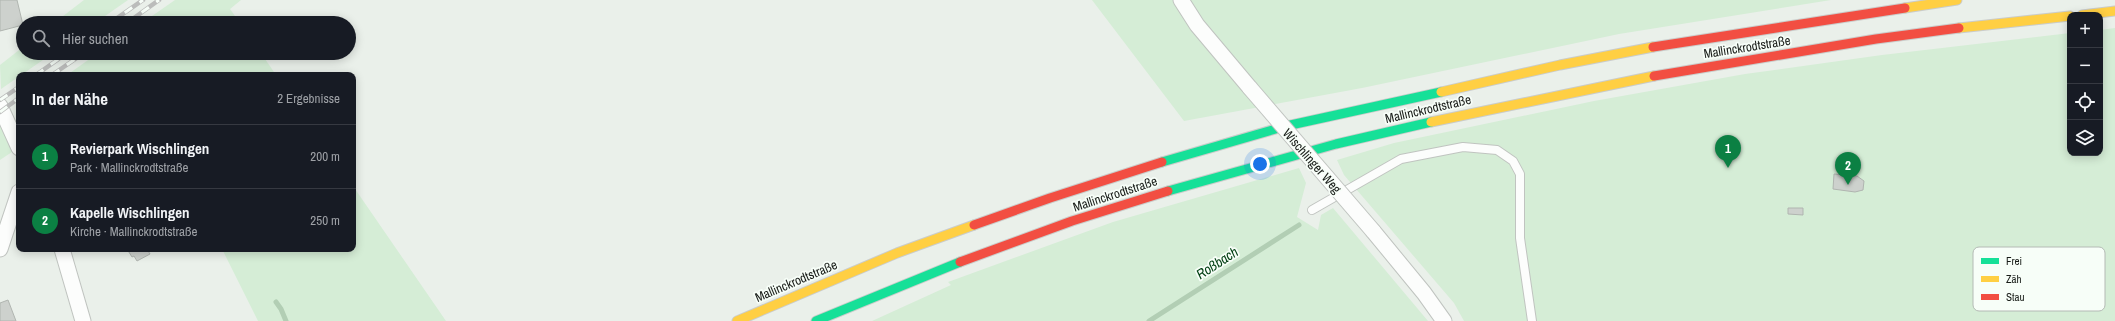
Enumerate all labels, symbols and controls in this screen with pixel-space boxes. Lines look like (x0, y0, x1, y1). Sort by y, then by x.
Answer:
map controls (2067, 12, 2103, 156)
button: + (2067, 12, 2103, 48)
search box (16, 16, 356, 60)
icon: search (30, 27, 52, 49)
text: Hier suchen (62, 28, 128, 49)
street label: Mallinckrodtstraße (1702, 32, 1792, 62)
button: − (2067, 48, 2103, 84)
button: locate (2067, 84, 2103, 120)
text: In der Nähe (32, 87, 108, 110)
text: 2 Ergebnisse (277, 90, 340, 107)
street label: Mallinckrodtstraße (1383, 91, 1473, 127)
button: layers (2067, 120, 2103, 156)
street label: Wischlinger Weg (1279, 125, 1345, 197)
pin: 1 (1715, 135, 1741, 168)
text: Revierpark Wischlingen (70, 138, 209, 159)
text: 1 (42, 148, 48, 165)
text: 200 m (310, 148, 340, 165)
pin: 2 (1835, 152, 1861, 185)
your location (1250, 154, 1270, 174)
text: Park · Mallinckrodtstraße (70, 159, 188, 176)
street label: Mallinckrodtstraße (1071, 172, 1159, 216)
text: Kapelle Wischlingen (70, 202, 190, 223)
text: 2 (42, 212, 48, 229)
text: 250 m (310, 212, 340, 229)
text: Kirche · Mallinckrodtstraße (70, 223, 197, 240)
water label: Roßbach (1193, 243, 1241, 283)
legend (1973, 247, 2105, 311)
text: Frei (2006, 254, 2022, 268)
street label: Mallinckrodtstraße (752, 256, 840, 306)
text: Zäh (2006, 272, 2022, 286)
text: Stau (2006, 290, 2025, 304)

